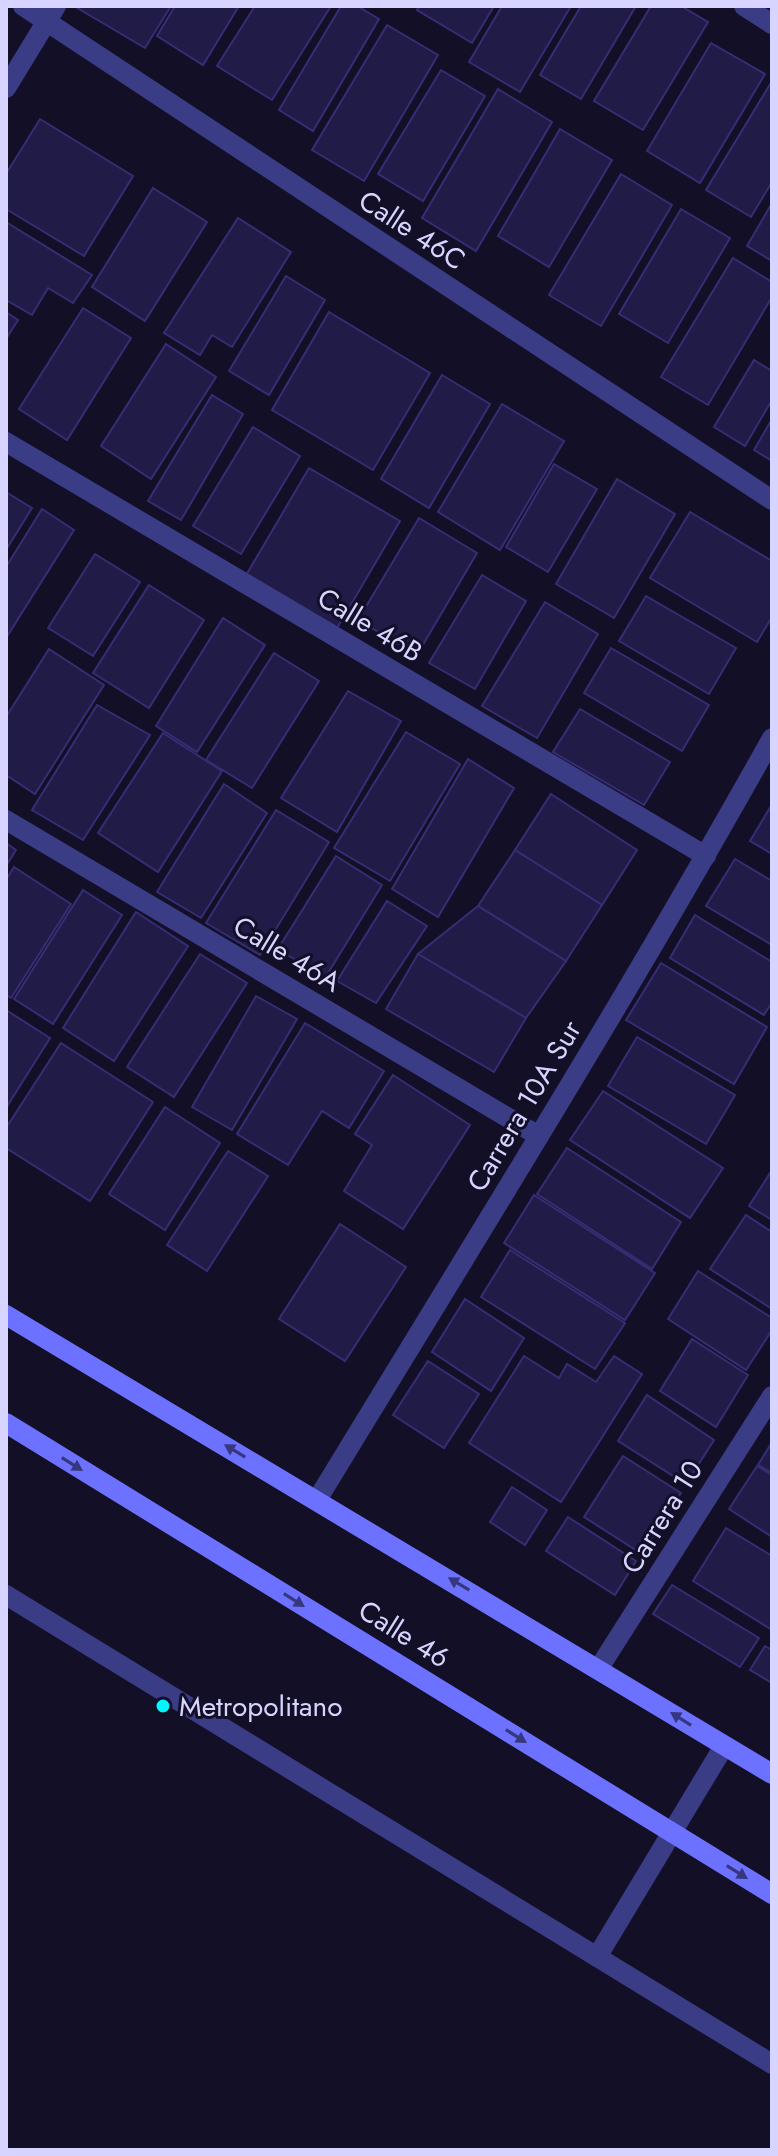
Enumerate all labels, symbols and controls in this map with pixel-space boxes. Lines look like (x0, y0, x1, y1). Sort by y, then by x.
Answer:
street label: Calle 46C (351, 180, 473, 280)
street label: Calle 46B (310, 577, 430, 673)
street label: Calle 46A (225, 906, 349, 1003)
street label: Carrera 10A Sur (457, 1012, 592, 1199)
one-way arrow (224, 1445, 247, 1459)
street label: Carrera 10 (611, 1452, 713, 1582)
one-way arrow (61, 1456, 84, 1471)
one-way arrow (448, 1578, 470, 1592)
street label: Calle 46 (350, 1590, 458, 1678)
one-way arrow (283, 1593, 305, 1607)
place label: Metropolitano (179, 1686, 342, 1727)
marker: Metropolitano (154, 1697, 172, 1715)
one-way arrow (670, 1713, 692, 1727)
one-way arrow (505, 1729, 527, 1743)
one-way arrow (726, 1865, 748, 1879)

